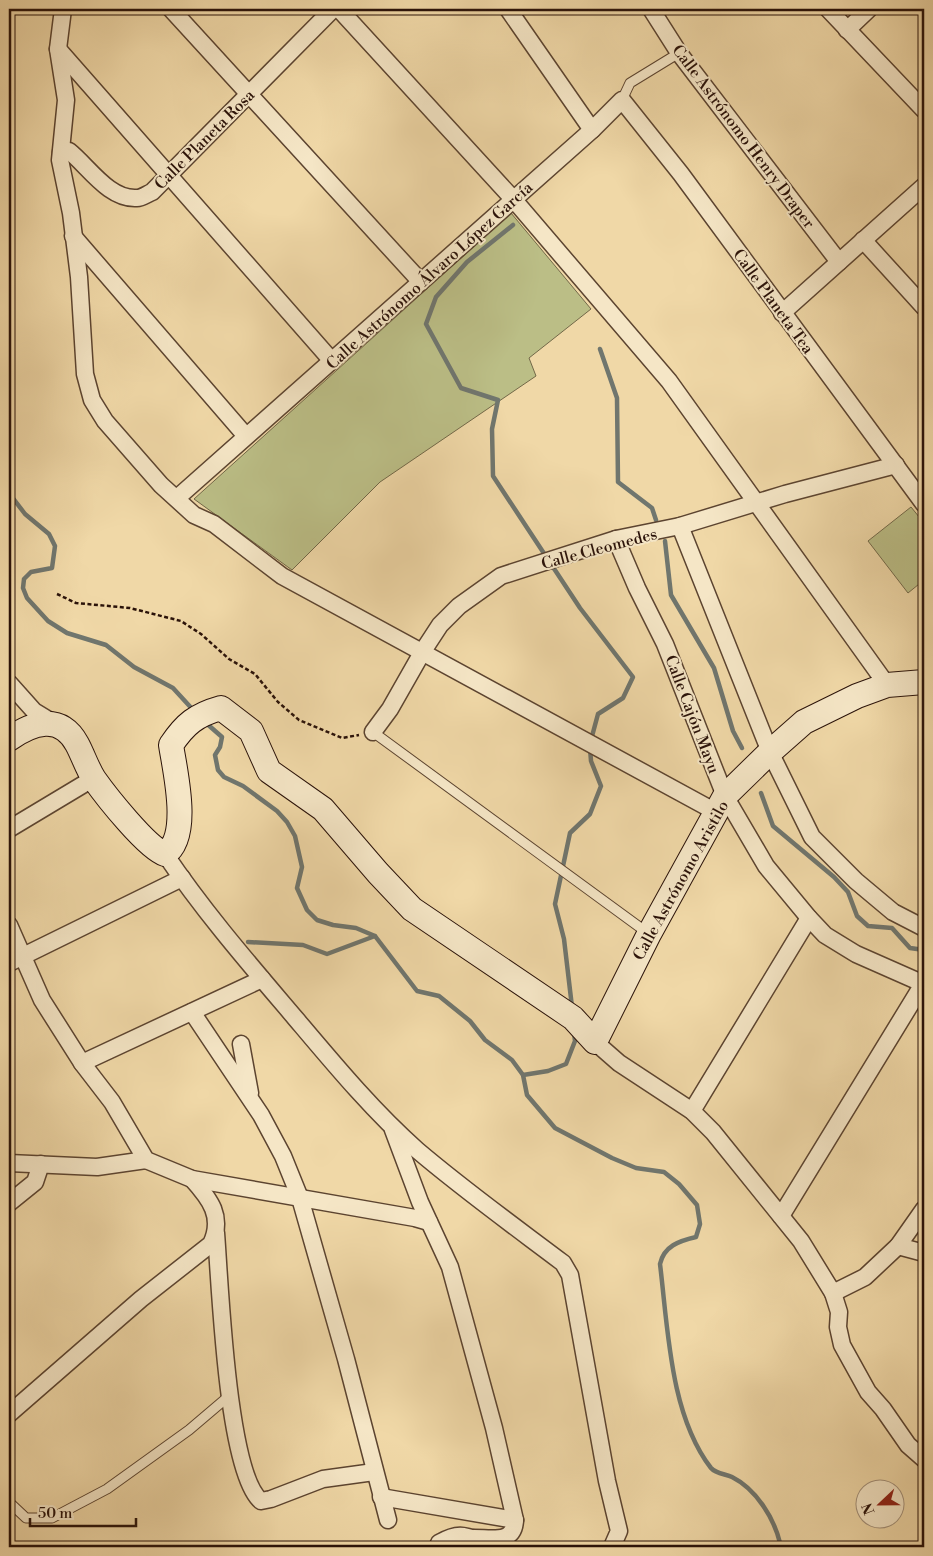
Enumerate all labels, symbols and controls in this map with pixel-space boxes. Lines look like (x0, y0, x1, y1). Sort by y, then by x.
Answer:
street label: Calle Astrónomo Henry Draper (668, 41, 819, 232)
street label: Calle Planeta Rosa (150, 85, 260, 194)
street label: Calle Astrónomo Álvaro López García (321, 176, 538, 374)
street label: Calle Planeta Tea (728, 245, 818, 359)
street label: Calle Cleomedes (539, 524, 659, 574)
street label: Calle Cajón Mayu (660, 652, 724, 776)
street label: Calle Astrónomo Aristilo (629, 797, 733, 964)
north arrow (856, 1478, 906, 1528)
scale bar (30, 1496, 136, 1528)
text: N (858, 1500, 879, 1517)
text: 50 m (38, 1504, 72, 1523)

